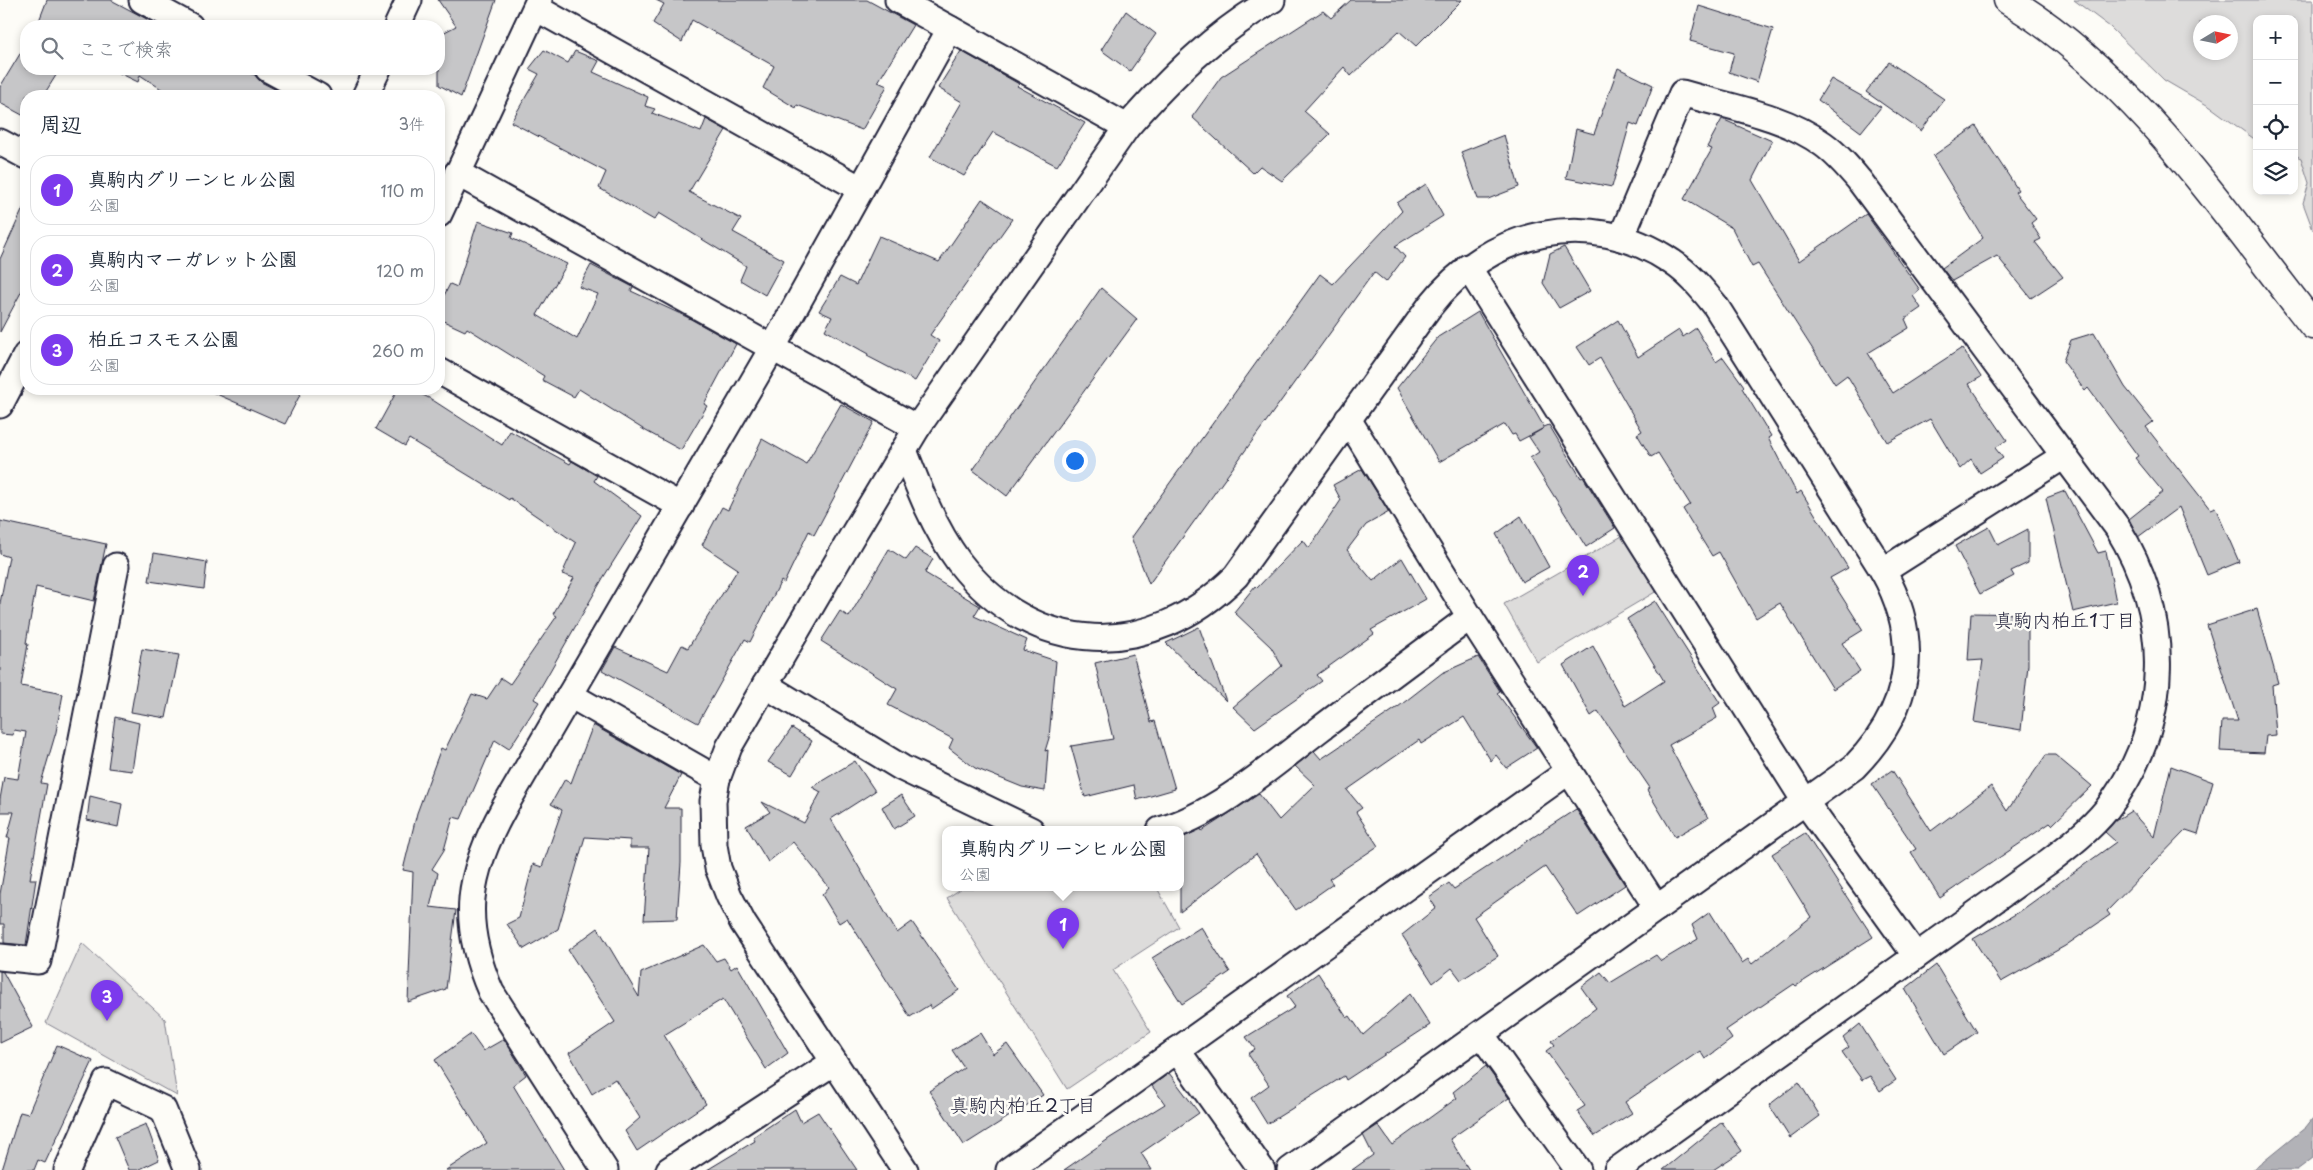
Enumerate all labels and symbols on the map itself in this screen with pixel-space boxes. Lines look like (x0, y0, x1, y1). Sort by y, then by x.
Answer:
north arrow (2193, 15, 2238, 60)
your location (1062, 448, 1088, 474)
pin: 2 (1567, 555, 1599, 596)
district label: 真駒内柏丘1丁目 (1994, 605, 2136, 633)
pin: 1 (1047, 908, 1079, 949)
pin: 3 (91, 980, 123, 1021)
district label: 真駒内柏丘2丁目 (950, 1090, 1096, 1118)

